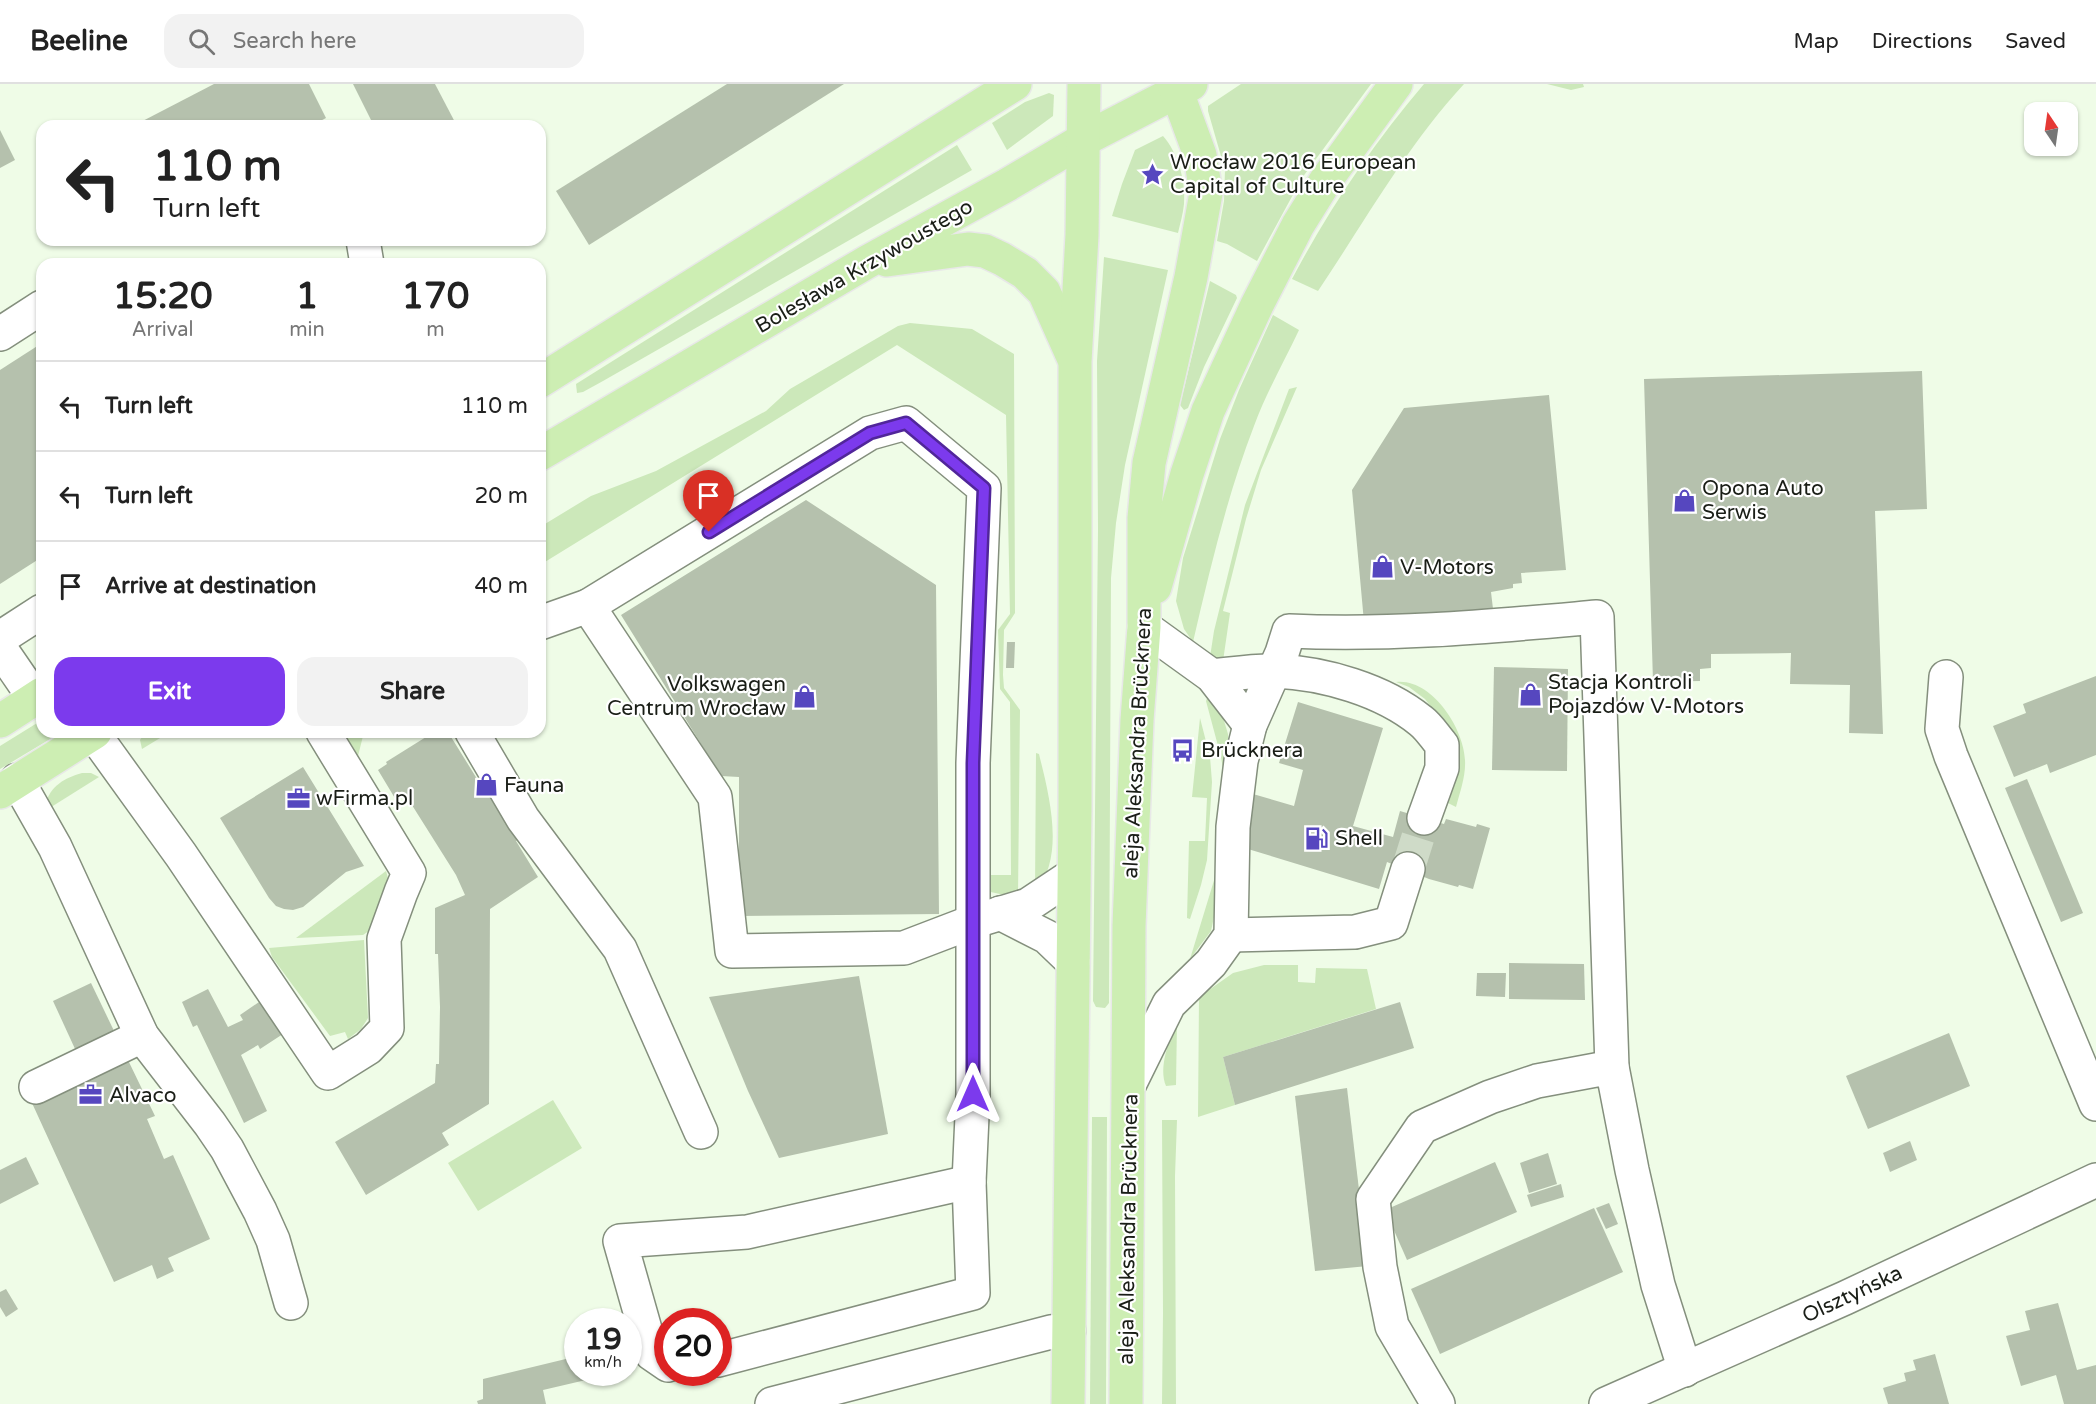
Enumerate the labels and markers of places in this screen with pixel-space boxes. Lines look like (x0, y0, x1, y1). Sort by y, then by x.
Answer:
place label: Wrocław 2016 European Capital of Culture (1170, 150, 1416, 199)
place icon: Wrocław 2016 European Capital of Culture (1139, 161, 1165, 187)
pin (683, 470, 734, 532)
place label: Opona Auto Serwis (1702, 476, 1824, 525)
shop icon: Opona Auto Serwis (1671, 487, 1697, 513)
shop icon: V-Motors (1369, 554, 1395, 580)
place label: V-Motors (1400, 555, 1494, 580)
place label: Stacja Kontroli Pojazdów V-Motors (1548, 670, 1744, 719)
place label: Volkswagen Centrum Wrocław (607, 672, 786, 721)
shop icon: Stacja Kontroli Pojazdów V-Motors (1517, 681, 1543, 707)
shop icon: Volkswagen Centrum Wrocław (791, 683, 817, 709)
bus stop icon: Brücknera (1170, 737, 1196, 763)
place label: Brücknera (1201, 738, 1303, 763)
shop icon: Fauna (473, 772, 499, 798)
place label: Fauna (504, 773, 564, 798)
office icon: wFirma.pl (285, 785, 311, 811)
place label: wFirma.pl (316, 786, 413, 811)
fuel station icon: Shell (1304, 825, 1330, 851)
place label: Shell (1335, 826, 1383, 851)
office icon: Alvaco (78, 1082, 104, 1108)
place label: Alvaco (109, 1083, 176, 1108)

